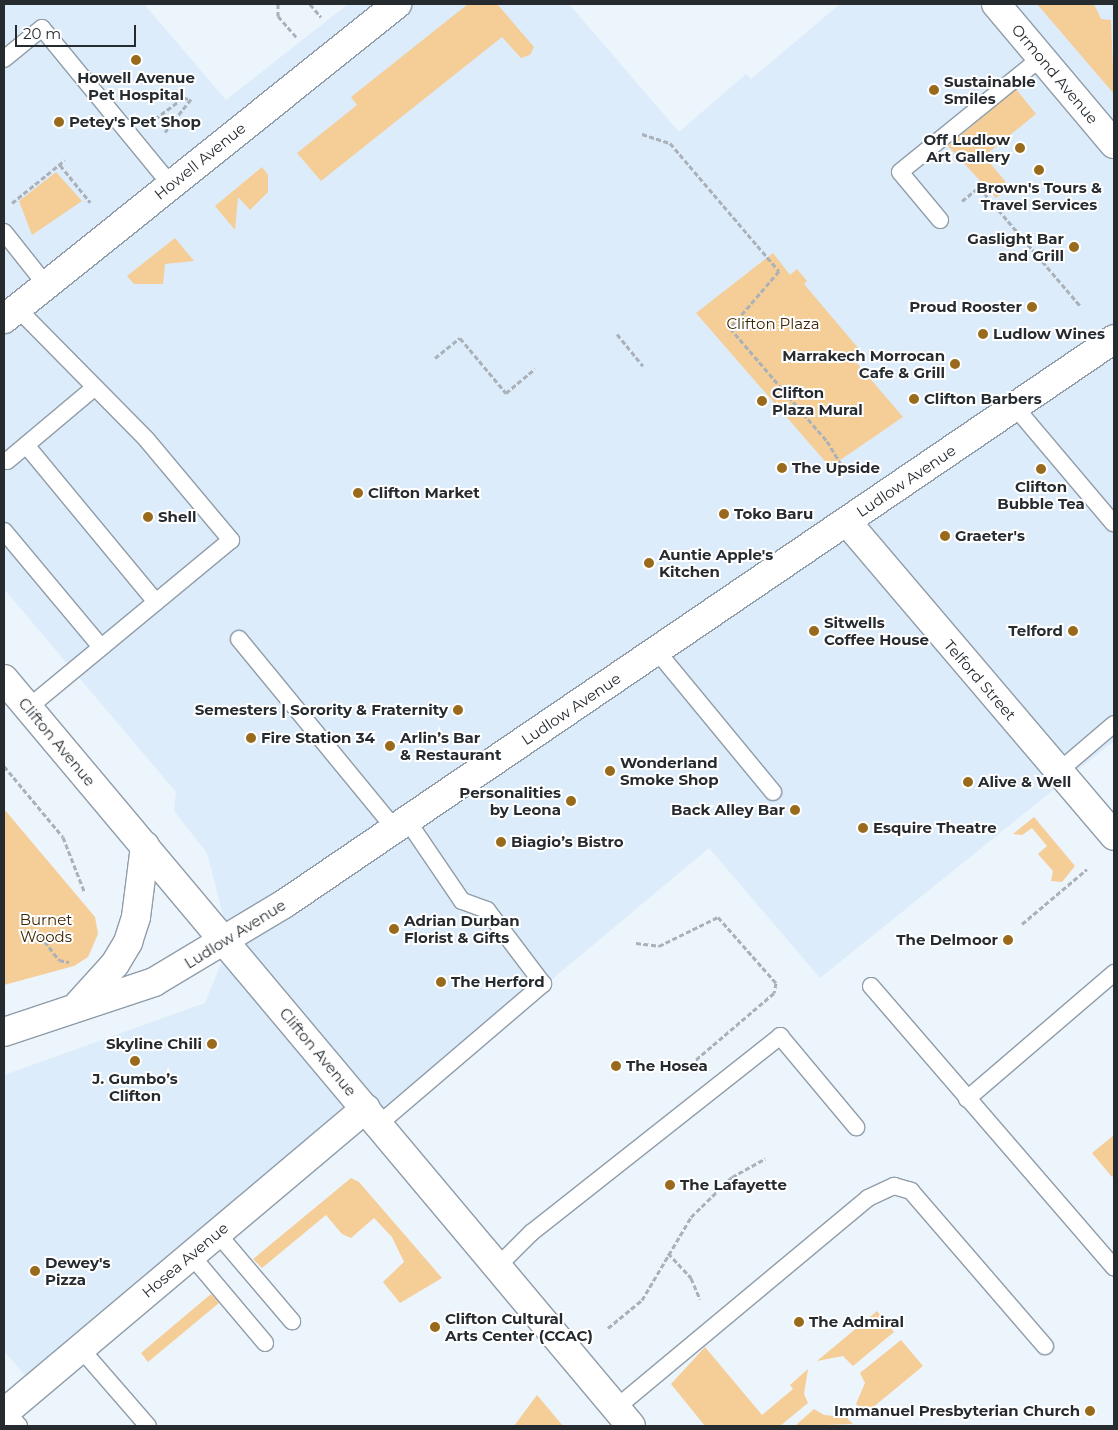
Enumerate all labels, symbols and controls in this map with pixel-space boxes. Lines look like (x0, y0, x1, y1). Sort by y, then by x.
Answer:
scale bar (18, 15, 139, 47)
street label: Ormond Avenue (1008, 20, 1102, 128)
text: 20 m (23, 24, 61, 43)
marker: Howell Avenue Pet Hospital (130, 54, 142, 66)
place label: Howell Avenue Pet Hospital (77, 68, 195, 103)
place label: Sustainable Smiles (944, 72, 1036, 107)
marker: Sustainable Smiles (928, 84, 940, 96)
place label: Petey's Pet Shop (69, 113, 201, 131)
marker: Petey's Pet Shop (53, 116, 65, 128)
street label: Howell Avenue (151, 119, 249, 203)
place label: Off Ludlow Art Gallery (924, 130, 1010, 165)
marker: Off Ludlow Art Gallery (1014, 142, 1026, 154)
marker: Brown's Tours & Travel Services (1033, 164, 1045, 176)
place label: Brown's Tours & Travel Services (976, 178, 1102, 213)
place label: Gaslight Bar and Grill (967, 229, 1064, 264)
marker: Gaslight Bar and Grill (1068, 241, 1080, 253)
place label: Proud Rooster (909, 298, 1022, 316)
marker: Proud Rooster (1026, 301, 1038, 313)
park label: Clifton Plaza (726, 315, 820, 333)
place label: Ludlow Wines (993, 325, 1105, 343)
marker: Ludlow Wines (977, 328, 989, 340)
place label: Marrakech Morrocan Cafe & Grill (782, 346, 945, 381)
marker: Marrakech Morrocan Cafe & Grill (949, 358, 961, 370)
place label: Clifton Plaza Mural (772, 383, 863, 418)
place label: Clifton Barbers (924, 390, 1042, 408)
marker: Clifton Barbers (908, 393, 920, 405)
marker: Clifton Plaza Mural (756, 395, 768, 407)
street label: Ludlow Avenue (853, 441, 959, 521)
place label: The Upside (792, 459, 880, 477)
marker: The Upside (776, 462, 788, 474)
marker: Clifton Bubble Tea (1035, 463, 1047, 475)
place label: Clifton Bubble Tea (997, 477, 1085, 512)
place label: Clifton Market (368, 484, 480, 502)
marker: Clifton Market (352, 487, 364, 499)
place label: Toko Baru (734, 505, 813, 523)
place label: Shell (158, 508, 196, 526)
marker: Toko Baru (718, 508, 730, 520)
marker: Shell (142, 511, 154, 523)
place label: Graeter's (955, 527, 1025, 545)
marker: Graeter's (939, 530, 951, 542)
place label: Auntie Apple's Kitchen (659, 545, 773, 580)
marker: Auntie Apple's Kitchen (643, 557, 655, 569)
place label: Sitwells Coffee House (824, 613, 929, 648)
place label: Telford (1008, 622, 1063, 640)
marker: Sitwells Coffee House (808, 625, 820, 637)
marker: Telford (1067, 625, 1079, 637)
street label: Telford Street (940, 636, 1020, 724)
street label: Ludlow Avenue (518, 669, 624, 749)
street label: Clifton Avenue (15, 694, 99, 790)
place label: Semesters | Sorority & Fraternity (195, 701, 448, 719)
marker: Semesters | Sorority & Fraternity (452, 704, 464, 716)
place label: Arlin’s Bar & Restaurant (400, 728, 501, 763)
place label: Fire Station 34 (261, 729, 375, 747)
marker: Fire Station 34 (245, 732, 257, 744)
marker: Arlin’s Bar & Restaurant (384, 740, 396, 752)
place label: Wonderland Smoke Shop (620, 753, 719, 788)
marker: Wonderland Smoke Shop (604, 765, 616, 777)
place label: Alive & Well (978, 773, 1071, 791)
marker: Alive & Well (962, 776, 974, 788)
place label: Personalities by Leona (459, 783, 561, 818)
marker: Personalities by Leona (565, 795, 577, 807)
place label: Back Alley Bar (671, 801, 785, 819)
marker: Back Alley Bar (789, 804, 801, 816)
place label: Esquire Theatre (873, 819, 997, 837)
marker: Esquire Theatre (857, 822, 869, 834)
place label: Biagio’s Bistro (511, 833, 624, 851)
marker: Biagio’s Bistro (495, 836, 507, 848)
street label: Ludlow Avenue (181, 896, 289, 972)
park label: Burnet Woods (20, 910, 72, 945)
place label: Adrian Durban Florist & Gifts (404, 911, 520, 946)
marker: Adrian Durban Florist & Gifts (388, 923, 400, 935)
place label: The Delmoor (896, 931, 998, 949)
marker: The Delmoor (1002, 934, 1014, 946)
place label: The Herford (451, 973, 545, 991)
marker: The Herford (435, 976, 447, 988)
street label: Clifton Avenue (276, 1004, 360, 1100)
place label: Skyline Chili (106, 1035, 202, 1053)
marker: Skyline Chili (206, 1038, 218, 1050)
marker: J. Gumbo’s Clifton (129, 1055, 141, 1067)
place label: The Hosea (626, 1057, 708, 1075)
marker: The Hosea (610, 1060, 622, 1072)
place label: J. Gumbo’s Clifton (92, 1069, 178, 1104)
place label: The Lafayette (680, 1176, 787, 1194)
marker: The Lafayette (664, 1179, 676, 1191)
street label: Hosea Avenue (138, 1219, 232, 1301)
place label: Dewey's Pizza (45, 1253, 110, 1288)
marker: Dewey's Pizza (29, 1265, 41, 1277)
place label: Clifton Cultural Arts Center (CCAC) (445, 1309, 593, 1344)
place label: The Admiral (809, 1313, 904, 1331)
marker: The Admiral (793, 1316, 805, 1328)
marker: Clifton Cultural Arts Center (CCAC) (429, 1321, 441, 1333)
place label: Immanuel Presbyterian Church (834, 1402, 1080, 1420)
marker: Immanuel Presbyterian Church (1084, 1405, 1096, 1417)

